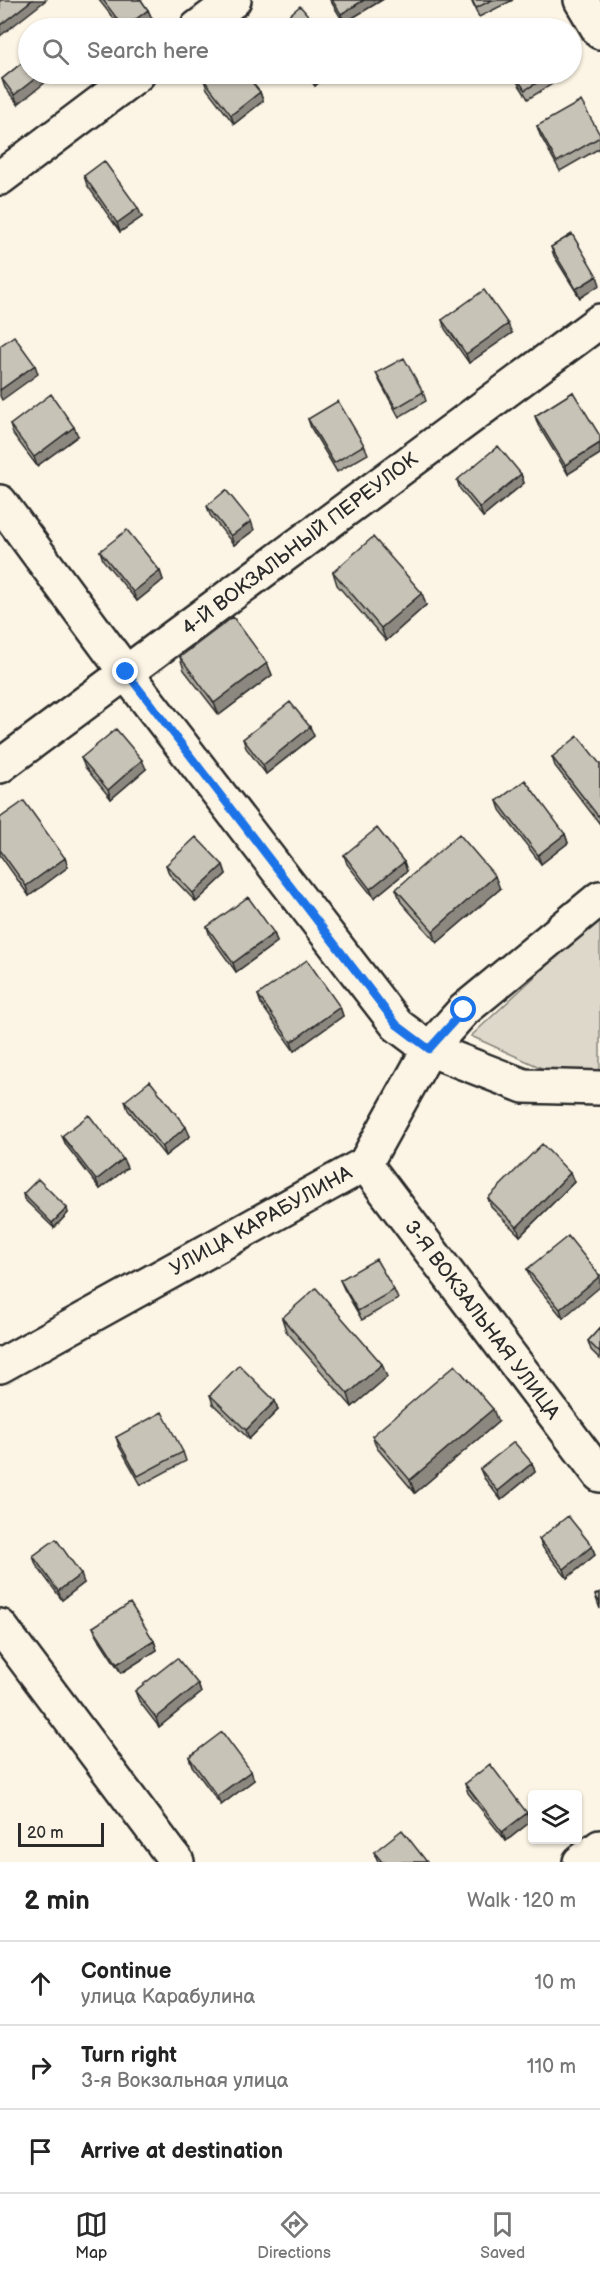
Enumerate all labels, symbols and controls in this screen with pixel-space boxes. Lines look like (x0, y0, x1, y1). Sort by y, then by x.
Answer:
search box (18, 18, 582, 84)
icon: search (39, 35, 72, 68)
text: Search here (87, 38, 209, 65)
street label: 4-Й ВОКЗАЛЬНЫЙ ПЕРЕУЛОК (177, 447, 423, 641)
route end (112, 658, 138, 684)
route start (450, 996, 476, 1022)
street label: УЛИЦА КАРАБУЛИНА (166, 1160, 357, 1281)
street label: 3-Я ВОКЗАЛЬНАЯ УЛИЦА (399, 1216, 565, 1425)
map controls (528, 1790, 582, 1844)
button: layers (528, 1790, 582, 1844)
scale bar (18, 1820, 104, 1848)
text: 20 m (27, 1824, 63, 1843)
text: 2 min (24, 1886, 90, 1917)
text: Walk · 120 m (467, 1889, 576, 1913)
text: Continue (81, 1958, 171, 1985)
icon: ahead (24, 1967, 57, 2000)
text: 10 m (535, 1971, 576, 1995)
text: улица Карабулина (81, 1985, 255, 2009)
text: Turn right (81, 2042, 177, 2069)
icon: right (24, 2051, 57, 2084)
text: 110 m (527, 2055, 576, 2079)
text: 3-я Вокзальная улица (81, 2069, 289, 2093)
icon: arrive (24, 2135, 57, 2168)
text: Arrive at destination (81, 2138, 283, 2165)
tab: Map (75, 2208, 108, 2263)
tab: Directions (257, 2208, 331, 2263)
tab: Saved (480, 2208, 525, 2263)

